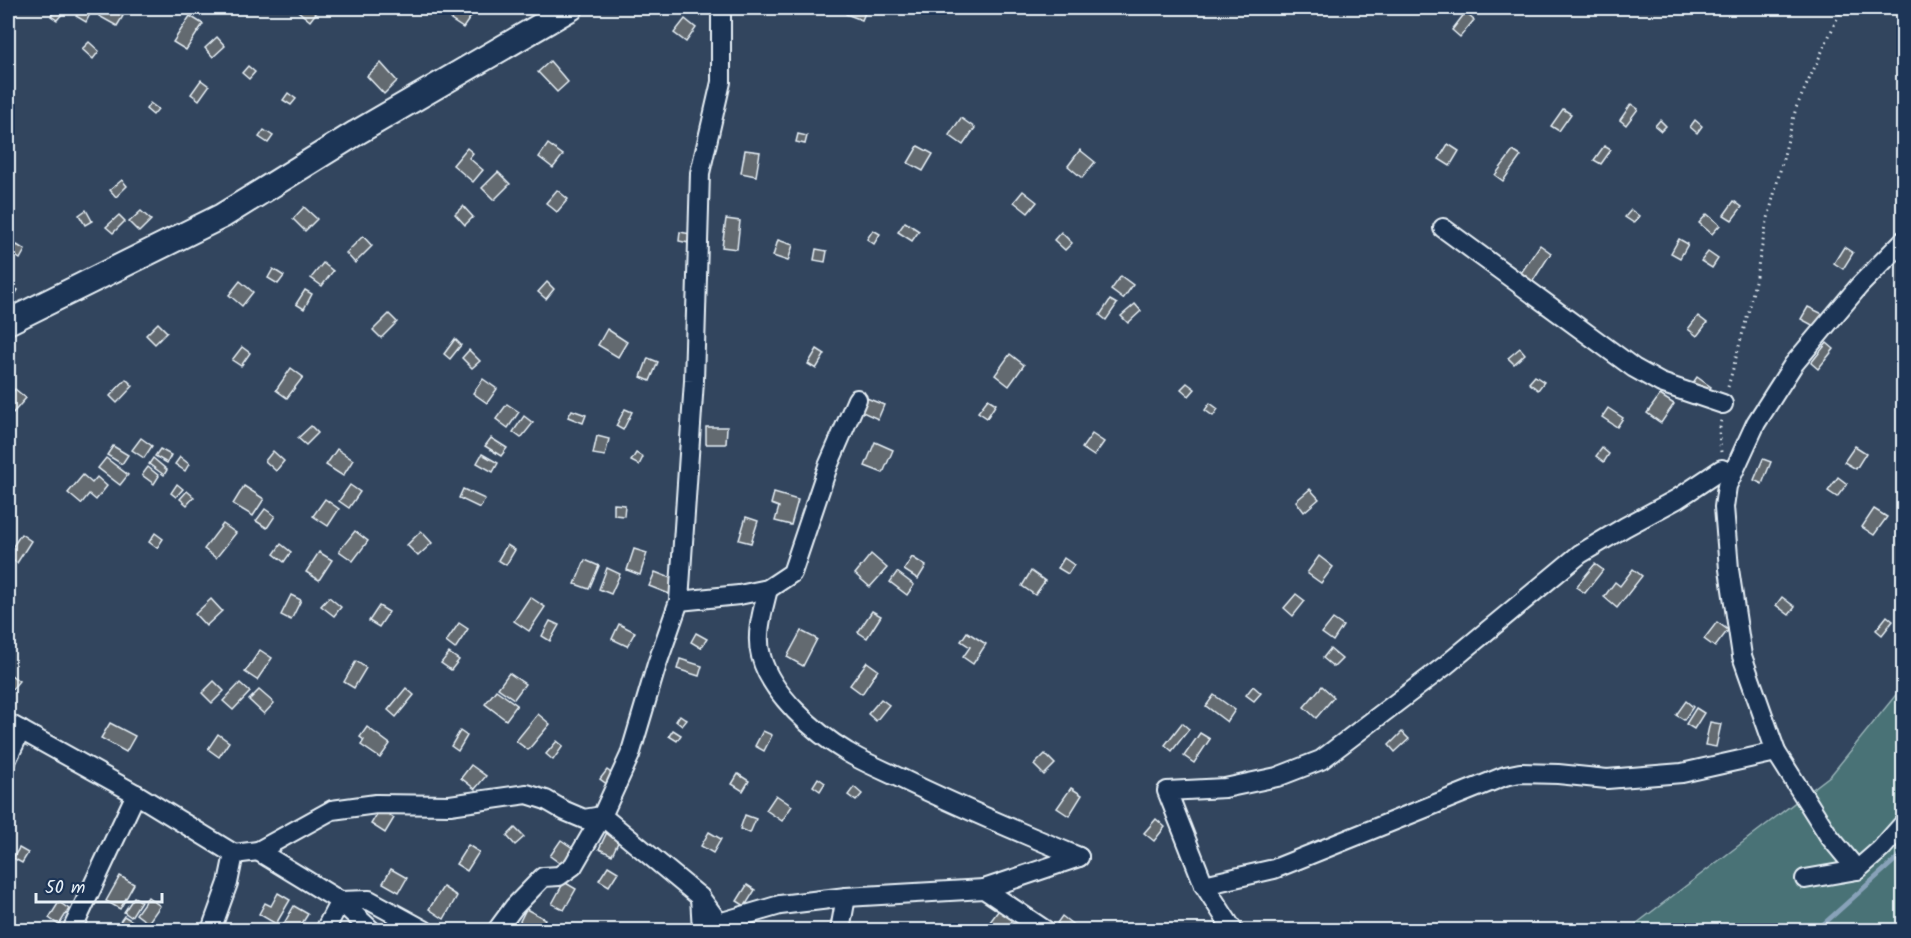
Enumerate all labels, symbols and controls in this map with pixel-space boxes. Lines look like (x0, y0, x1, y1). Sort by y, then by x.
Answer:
scale bar (36, 866, 162, 904)
text: 50 m (45, 874, 85, 903)

